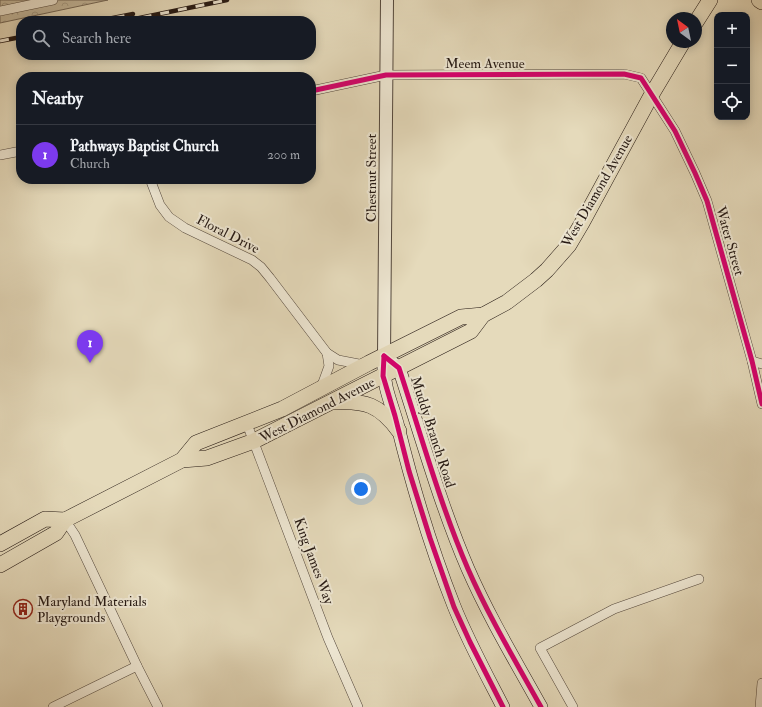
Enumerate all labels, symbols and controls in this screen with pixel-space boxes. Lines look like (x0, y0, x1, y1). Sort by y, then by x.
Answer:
north arrow (666, 12, 702, 48)
map controls (714, 12, 750, 120)
button: + (714, 12, 750, 48)
search box (16, 16, 316, 60)
icon: search (30, 27, 52, 49)
text: Search here (62, 29, 131, 48)
button: − (714, 48, 750, 84)
street label: Meem Avenue (445, 55, 525, 72)
button: locate (714, 84, 750, 120)
text: Nearby (32, 88, 83, 109)
street label: West Diamond Avenue (557, 132, 636, 251)
street label: Chestnut Street (363, 133, 380, 222)
text: Pathways Baptist Church (70, 137, 219, 156)
text: 1 (43, 147, 47, 163)
text: 200 m (267, 147, 300, 163)
text: Church (70, 156, 110, 172)
street label: Water Street (712, 204, 748, 278)
street label: Floral Drive (194, 211, 263, 257)
pin: 1 (77, 330, 103, 363)
street label: West Diamond Avenue (256, 374, 378, 447)
street label: Muddy Branch Road (406, 374, 459, 490)
your location (351, 479, 371, 499)
street label: King James Way (290, 515, 338, 608)
place label: Maryland Materials Playgrounds (37, 593, 147, 627)
building icon: Maryland Materials Playgrounds (12, 598, 34, 620)

